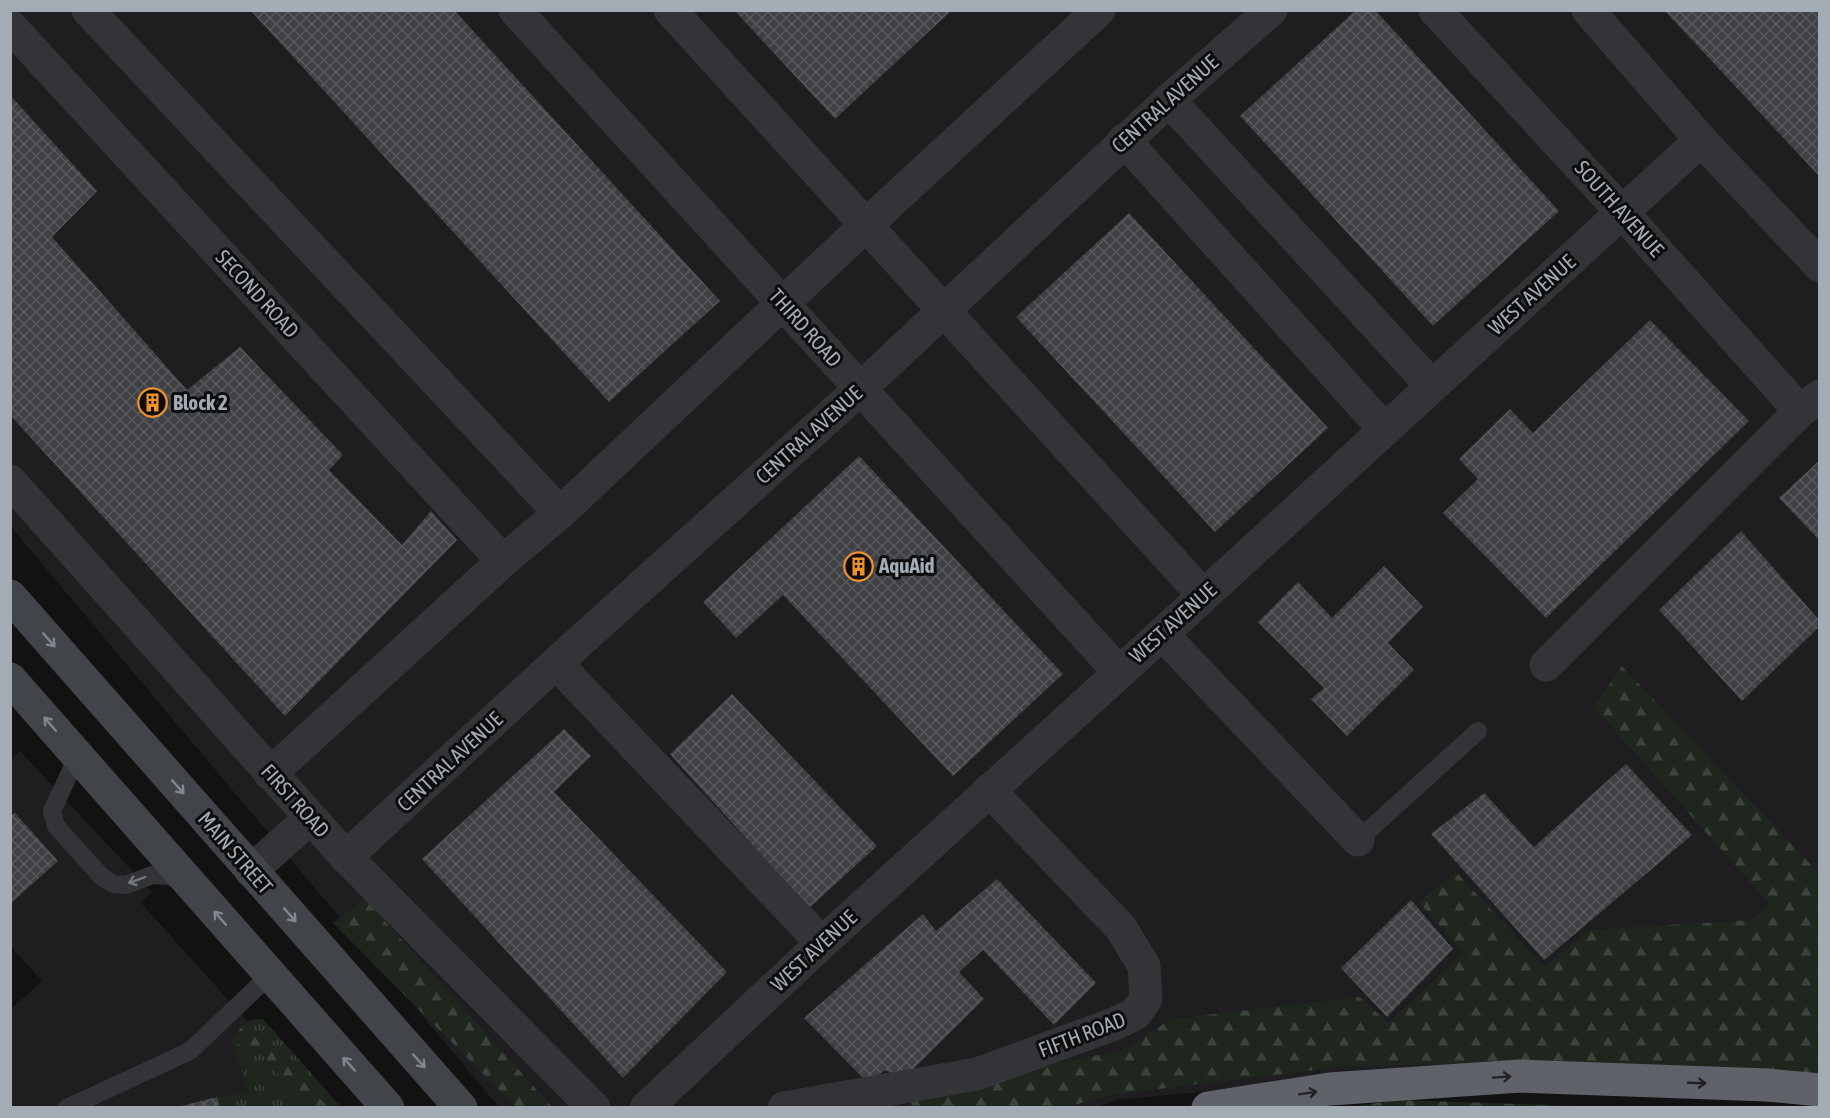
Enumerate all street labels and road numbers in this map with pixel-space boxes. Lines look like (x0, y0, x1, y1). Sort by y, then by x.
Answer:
street label: CENTRAL AVENUE (1106, 49, 1222, 157)
street label: SOUTH AVENUE (1570, 155, 1669, 261)
street label: SECOND ROAD (211, 245, 304, 342)
street label: WEST AVENUE (1483, 249, 1579, 339)
street label: THIRD ROAD (765, 283, 847, 371)
street label: CENTRAL AVENUE (750, 380, 866, 488)
street label: WEST AVENUE (1124, 577, 1220, 667)
street label: CENTRAL AVENUE (392, 707, 507, 816)
street label: FIRST ROAD (257, 759, 335, 842)
street label: MAIN STREET (194, 806, 278, 898)
street label: WEST AVENUE (766, 905, 861, 996)
street label: FIFTH ROAD (1035, 1007, 1129, 1062)

